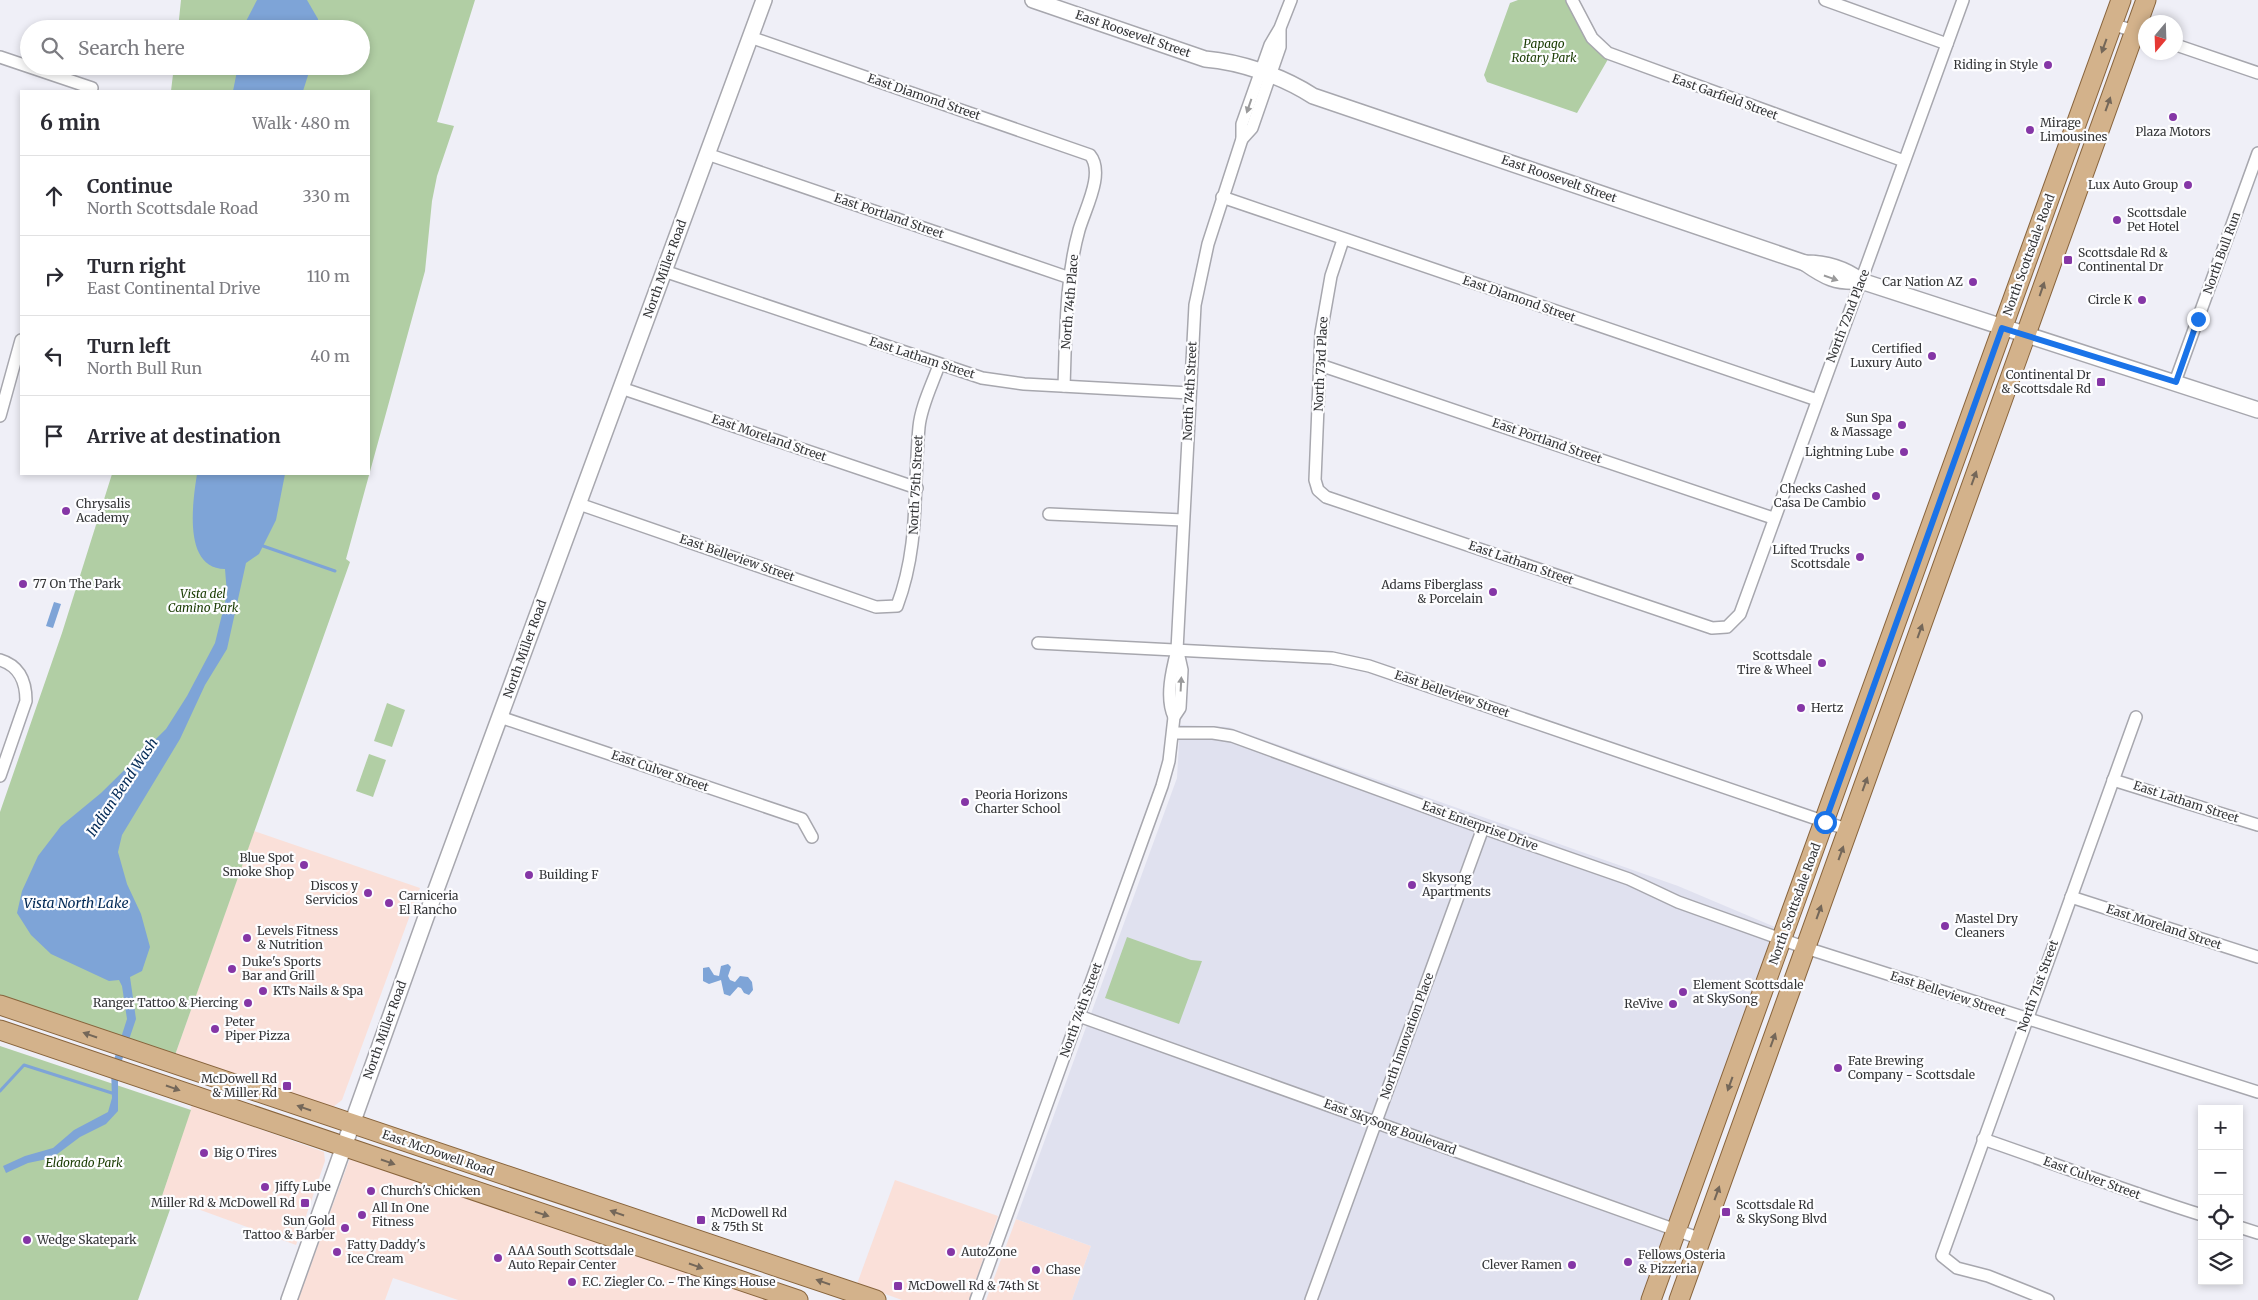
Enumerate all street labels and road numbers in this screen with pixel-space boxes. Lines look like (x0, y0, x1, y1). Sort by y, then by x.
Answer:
street label: East Roosevelt Street (1073, 7, 1193, 60)
street label: East Diamond Street (866, 70, 983, 123)
street label: East Garfield Street (1670, 70, 1780, 123)
street label: East Roosevelt Street (1499, 152, 1619, 205)
street label: East Portland Street (832, 190, 946, 241)
street label: North Scottsdale Road (2000, 192, 2058, 318)
street label: North Bull Run (2200, 210, 2243, 296)
street label: North Miller Road (640, 218, 689, 320)
street label: North 74th Place (1058, 254, 1081, 350)
street label: North 72nd Place (1823, 267, 1872, 365)
street label: East Diamond Street (1461, 272, 1578, 325)
street label: North 73rd Place (1311, 316, 1330, 412)
street label: East Latham Street (867, 333, 977, 382)
street label: North 74th Street (1179, 341, 1200, 441)
street label: East Moreland Street (710, 411, 829, 464)
street label: East Portland Street (1490, 415, 1604, 466)
street label: North 75th Street (905, 434, 926, 535)
street label: East Belleview Street (678, 531, 797, 584)
street label: East Latham Street (1467, 538, 1576, 588)
street label: North Miller Road (500, 598, 549, 700)
street label: East Belleview Street (1393, 667, 1512, 720)
street label: East Culver Street (609, 747, 711, 794)
street label: East Latham Street (2131, 777, 2241, 826)
street label: East Enterprise Drive (1420, 798, 1540, 853)
street label: North Scottsdale Road (1766, 841, 1824, 967)
street label: East Moreland Street (2105, 901, 2224, 952)
street label: North 71st Street (2014, 938, 2061, 1034)
street label: North 74th Street (1056, 960, 1105, 1059)
street label: East Belleview Street (1888, 968, 2008, 1019)
street label: North Innovation Place (1377, 971, 1436, 1101)
street label: North Miller Road (360, 979, 409, 1081)
street label: East SkySong Boulevard (1322, 1096, 1458, 1158)
street label: East McDowell Road (380, 1126, 496, 1179)
street label: East Culver Street (2042, 1153, 2143, 1202)

